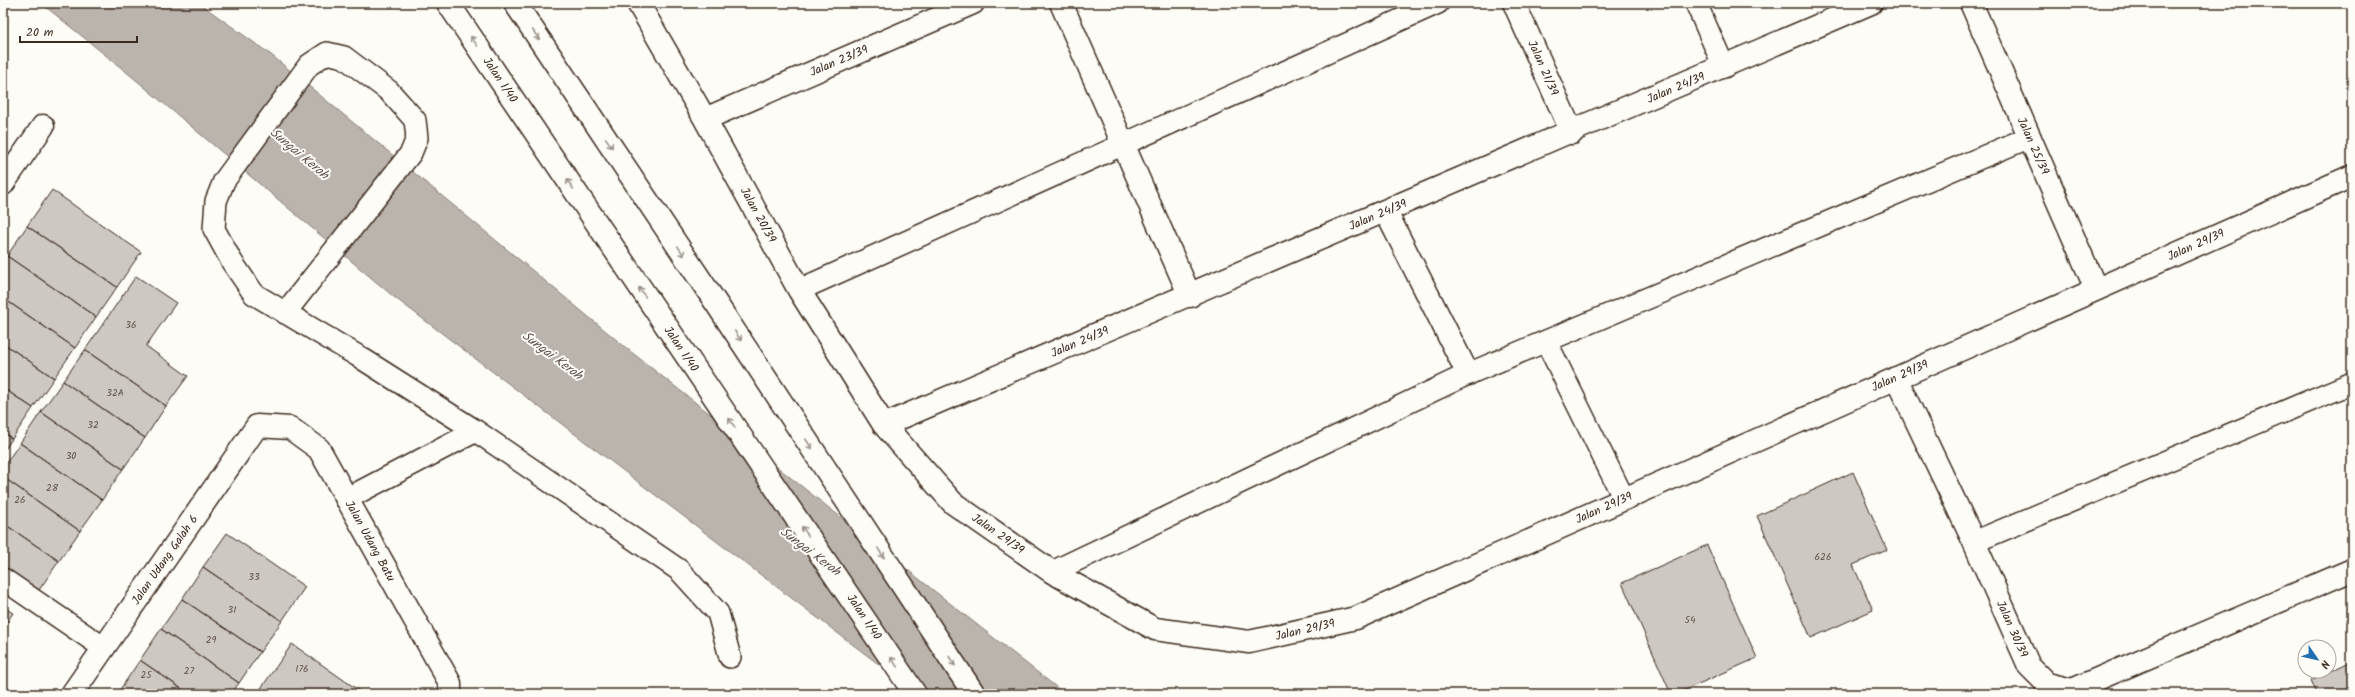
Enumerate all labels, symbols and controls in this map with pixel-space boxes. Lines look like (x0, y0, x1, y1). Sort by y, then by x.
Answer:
scale bar (20, 18, 137, 44)
text: 20 m (26, 23, 54, 42)
one-way arrow (532, 30, 540, 41)
one-way arrow (470, 36, 478, 47)
street label: Jalan 21/39 (1522, 37, 1564, 99)
street label: Jalan 23/39 (807, 40, 871, 82)
street label: Jalan 1/40 (478, 53, 522, 107)
street label: Jalan 24/39 (1644, 67, 1708, 109)
street label: Jalan 25/39 (2012, 114, 2054, 178)
water label: Sungai Keroh (265, 123, 334, 186)
one-way arrow (605, 137, 613, 148)
one-way arrow (566, 179, 574, 190)
street label: Jalan 20/39 (735, 184, 781, 246)
street label: Jalan 24/39 (1346, 194, 1410, 236)
street label: Jalan 29/39 (2164, 224, 2228, 266)
one-way arrow (678, 245, 686, 257)
one-way arrow (638, 287, 646, 298)
house number: 36 (125, 317, 137, 333)
street label: Jalan 24/39 (1048, 321, 1112, 363)
street label: Jalan 1/40 (659, 322, 703, 376)
water label: Sungai Keroh (517, 326, 588, 386)
one-way arrow (734, 330, 742, 341)
street label: Jalan 29/39 (1868, 355, 1932, 397)
house number: 32A (106, 385, 124, 401)
house number: 32 (87, 417, 99, 433)
one-way arrow (728, 418, 736, 429)
one-way arrow (806, 438, 814, 450)
house number: 30 (66, 448, 76, 464)
house number: 28 (46, 480, 59, 496)
street label: Jalan 29/39 (1572, 487, 1636, 529)
house number: 26 (14, 492, 26, 508)
street label: Jalan Udang Batu (340, 497, 400, 585)
street label: Jalan 29/39 (968, 509, 1028, 559)
street label: Jalan Udang Galah 6 (127, 511, 203, 609)
water label: Sungai Keroh (775, 522, 846, 582)
one-way arrow (801, 525, 809, 536)
one-way arrow (877, 547, 885, 558)
house number: 626 (1815, 549, 1831, 565)
house number: 33 (248, 569, 260, 585)
street label: Jalan 1/40 (842, 590, 886, 644)
street label: Jalan 30/39 (1991, 597, 2033, 661)
house number: 31 (228, 602, 236, 618)
house number: 54 (1685, 612, 1696, 628)
street label: Jalan 29/39 (1273, 614, 1337, 646)
house number: 29 (206, 632, 216, 648)
north arrow (2297, 639, 2337, 679)
one-way arrow (890, 656, 898, 667)
one-way arrow (948, 656, 956, 667)
text: N (2315, 656, 2334, 672)
house number: 176 (295, 661, 309, 677)
house number: 27 (184, 663, 195, 679)
house number: 25 (140, 667, 152, 683)

